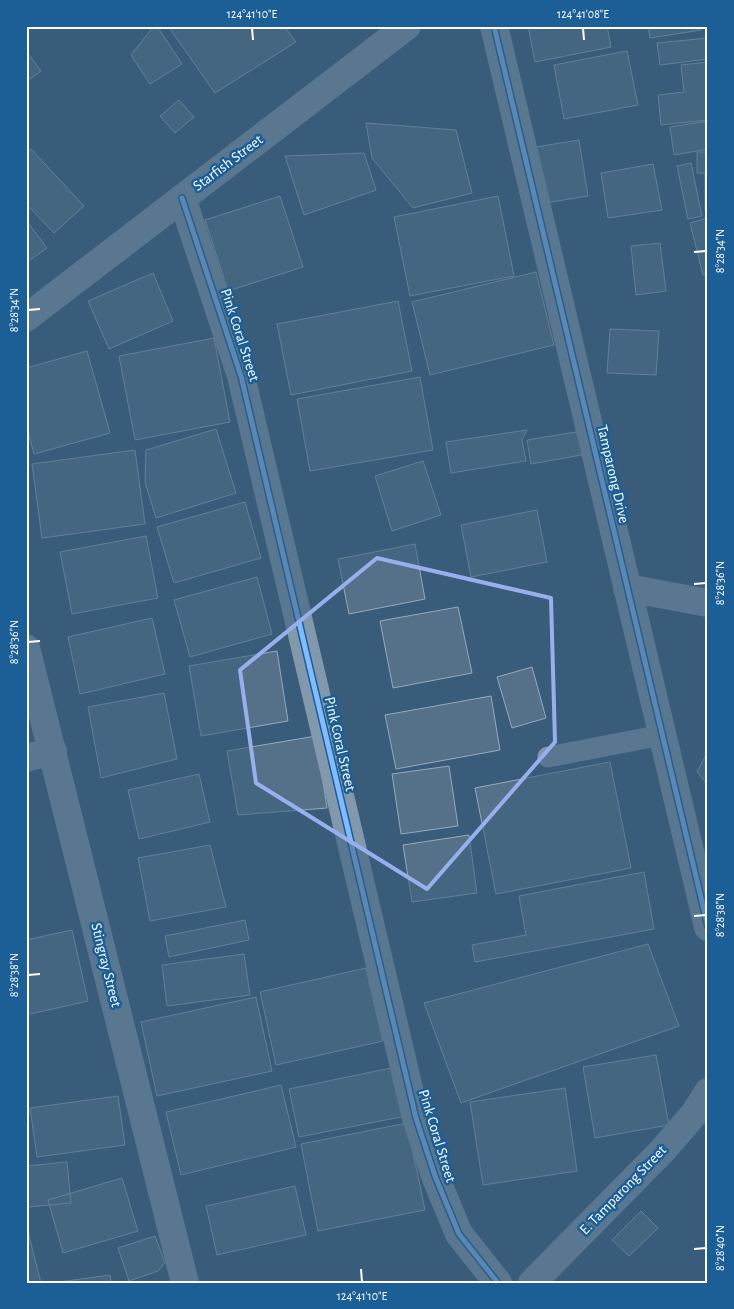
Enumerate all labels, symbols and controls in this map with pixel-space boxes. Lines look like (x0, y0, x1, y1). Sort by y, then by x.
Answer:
text: 124°41'10"E (227, 8, 277, 20)
text: 124°41'08"E (557, 8, 609, 20)
street label: Starfish Street (190, 132, 266, 194)
text: 8°28'34"N (714, 229, 726, 273)
street label: Pink Coral Street (218, 287, 262, 383)
text: 8°28'34"N (8, 288, 20, 332)
street label: Tamparong Drive (594, 423, 632, 525)
text: 8°28'36"N (714, 561, 726, 605)
text: 8°28'36"N (8, 620, 20, 664)
street label: Pink Coral Street (322, 695, 358, 793)
text: 8°28'38"N (714, 893, 726, 937)
street label: Stingray Street (88, 921, 124, 1009)
text: 8°28'38"N (8, 953, 20, 997)
street label: Pink Coral Street (416, 1088, 458, 1184)
street label: E. Tamparong Street (577, 1142, 669, 1237)
text: 8°28'40"N (714, 1225, 726, 1271)
text: 124°41'10"E (337, 1290, 387, 1302)

